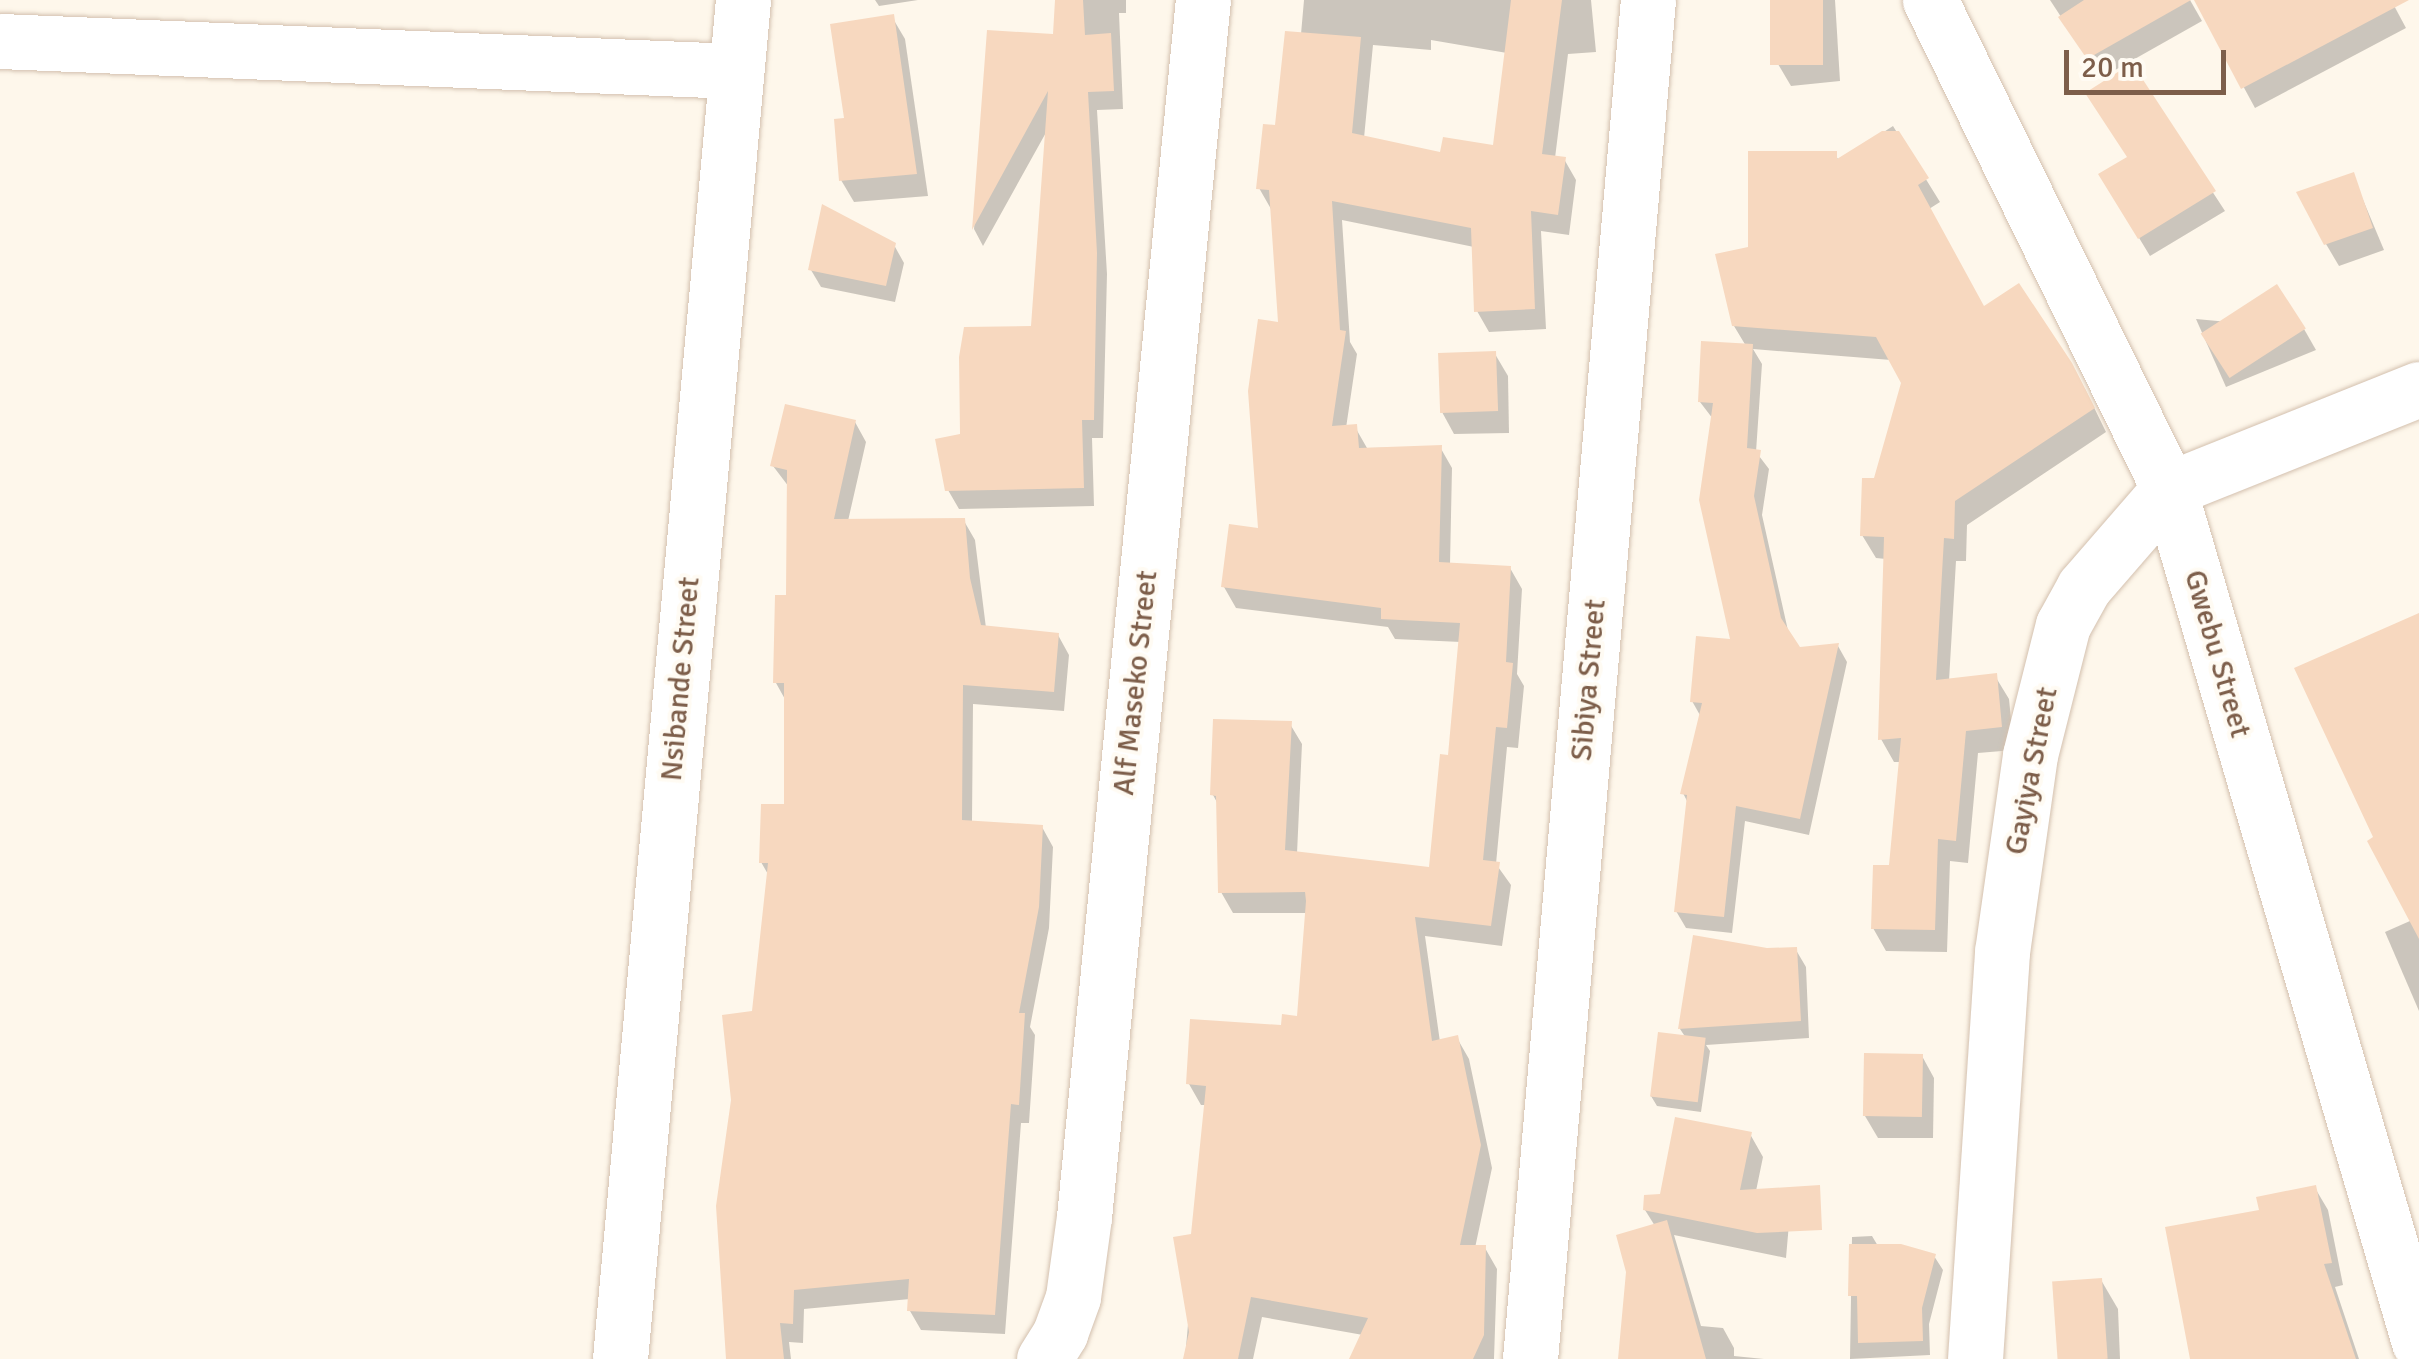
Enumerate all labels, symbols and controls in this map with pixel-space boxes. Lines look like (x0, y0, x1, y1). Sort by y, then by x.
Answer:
scale bar (2069, 30, 2232, 92)
text: 20 m (2081, 49, 2144, 86)
street label: Gwebu Street (2176, 566, 2258, 742)
street label: Alf Maseko Street (1106, 569, 1166, 797)
street label: Nsibande Street (654, 575, 708, 783)
street label: Sibiya Street (1564, 598, 1614, 762)
street label: Gayiya Street (1998, 684, 2066, 858)

